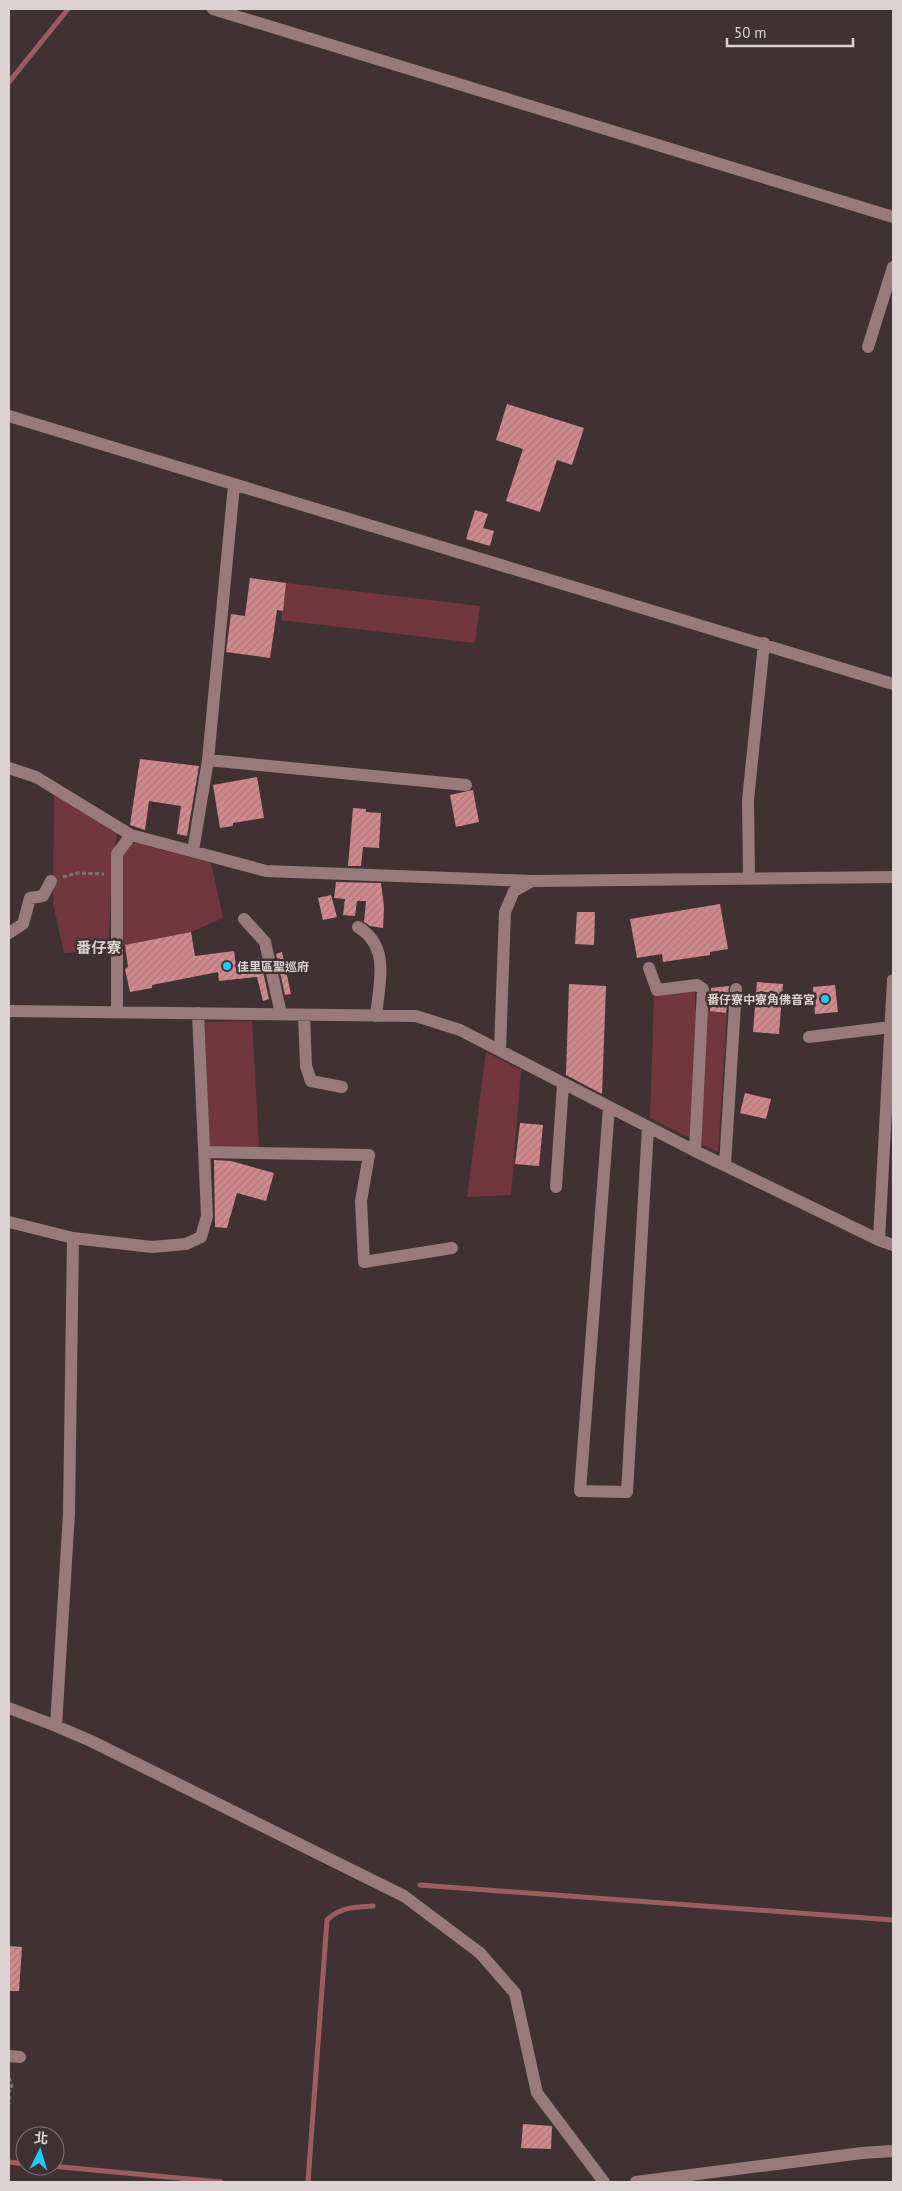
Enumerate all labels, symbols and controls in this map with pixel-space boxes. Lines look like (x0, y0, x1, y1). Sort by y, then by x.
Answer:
scale bar (727, 15, 853, 47)
text: 50 m (734, 23, 767, 42)
district label: 番仔寮 (76, 938, 122, 957)
place label: 佳里區聖巡府 (237, 959, 309, 974)
marker: 佳里區聖巡府 (221, 960, 233, 972)
place label: 番仔寮中寮角佛音宮 (707, 992, 815, 1007)
marker: 番仔寮中寮角佛音宮 (819, 993, 831, 1005)
north arrow (15, 2126, 65, 2176)
text: 北 (33, 2128, 49, 2148)

